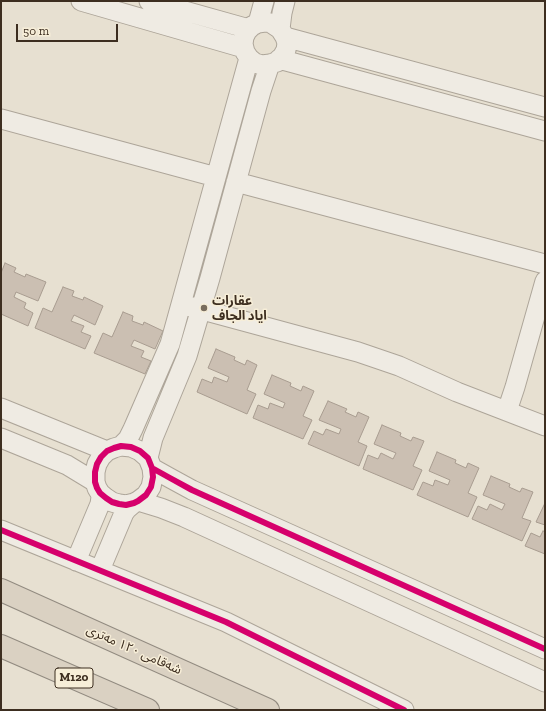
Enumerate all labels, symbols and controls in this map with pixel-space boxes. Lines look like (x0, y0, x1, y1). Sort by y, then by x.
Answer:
scale bar (18, 16, 120, 42)
text: 50 m (23, 24, 49, 38)
place label: عقارات اياد الجاف (212, 293, 267, 324)
marker: عقارات اياد الجاف (199, 303, 209, 313)
street label: شەقامی ١٢٠ مەتری (84, 622, 184, 678)
road number: M120 (55, 668, 93, 688)

